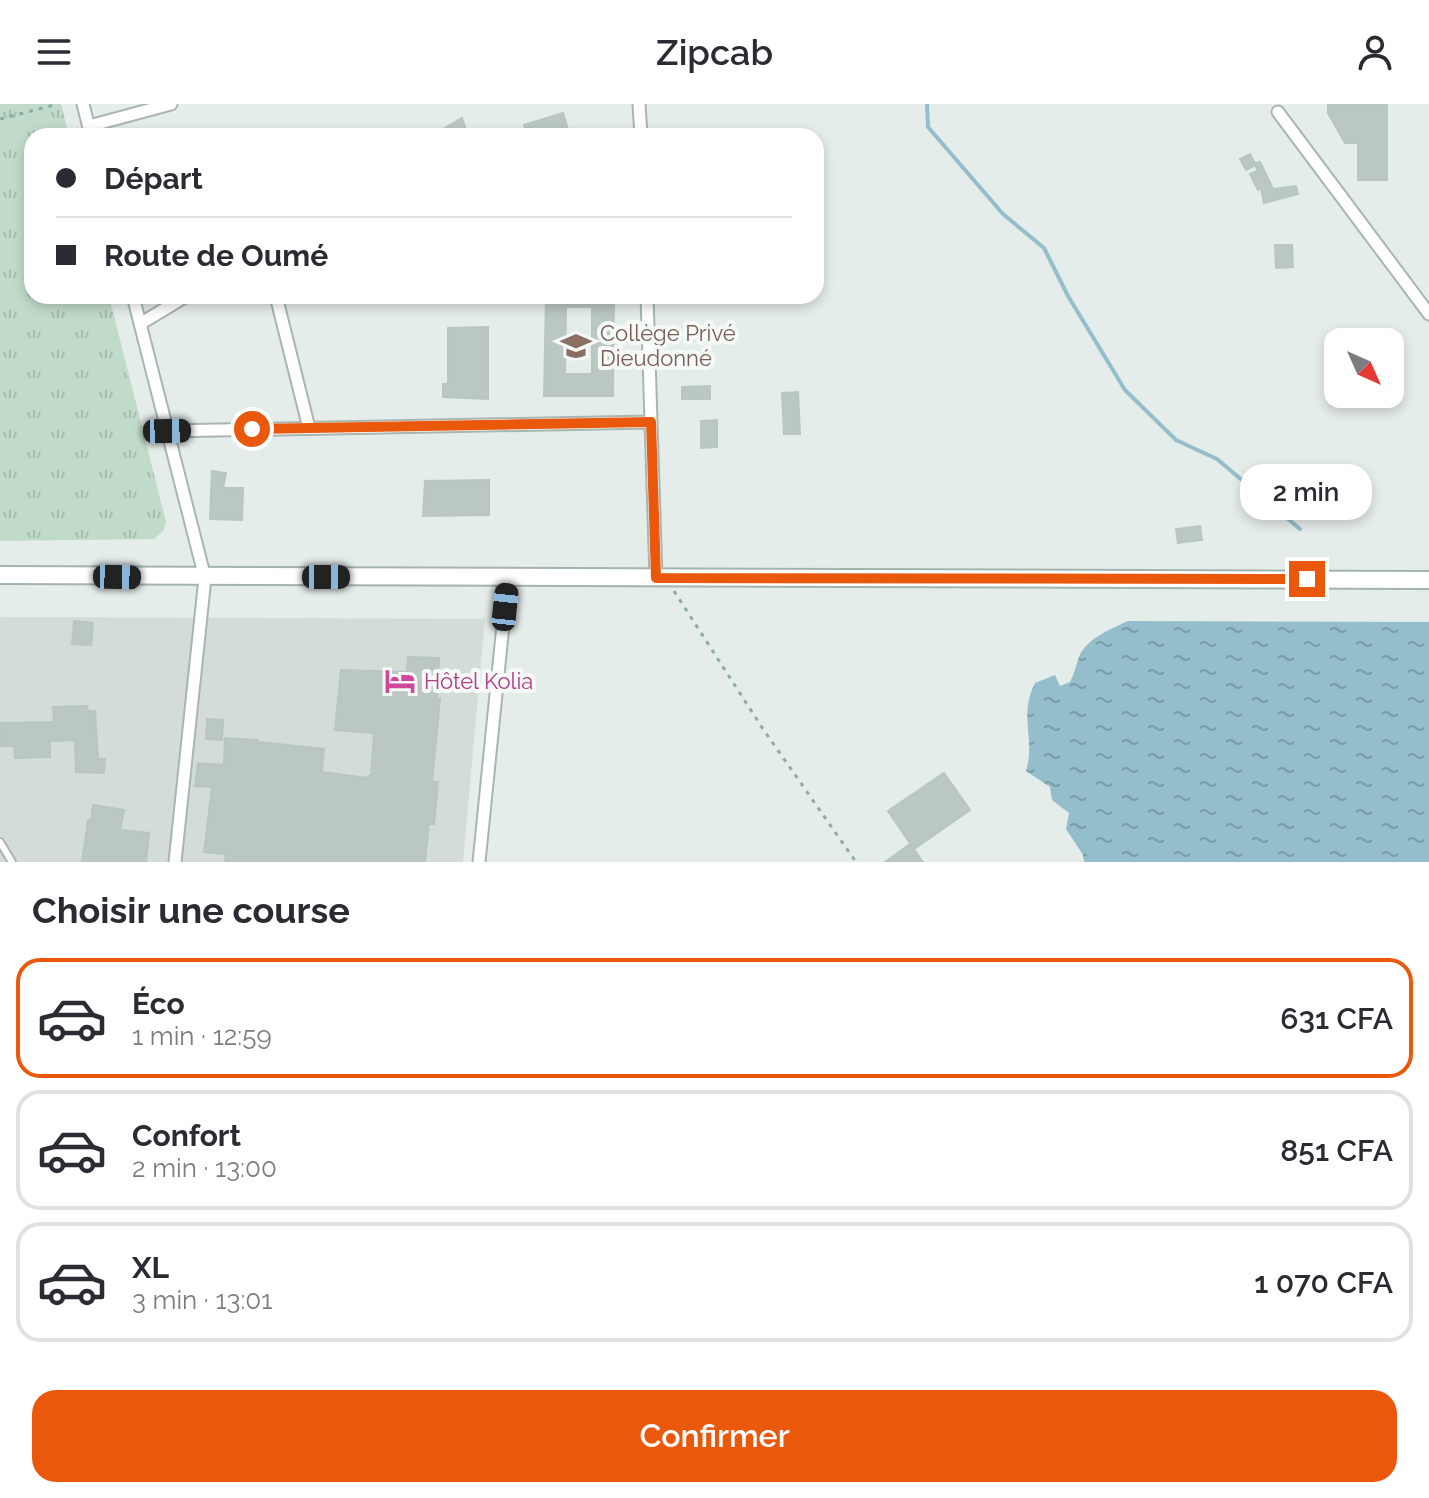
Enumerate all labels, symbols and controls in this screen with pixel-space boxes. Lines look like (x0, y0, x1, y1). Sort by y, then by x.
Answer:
icon: menu (32, 30, 76, 74)
icon: person (1353, 30, 1397, 74)
text: Zipcab (656, 31, 773, 73)
text: Départ (104, 161, 203, 196)
text: Route de Oumé (104, 238, 328, 273)
place label: Collège Privé Dieudonné (600, 320, 736, 371)
north arrow (1324, 328, 1404, 408)
map controls (1324, 328, 1404, 408)
school or university icon: Collège Privé Dieudonné (559, 329, 593, 363)
route start (234, 411, 270, 447)
car (143, 419, 191, 443)
callout: 2 min (1241, 463, 1373, 519)
text: 2 min (1273, 477, 1339, 507)
route end (1289, 561, 1325, 597)
car (93, 565, 141, 589)
car (302, 565, 350, 589)
car (491, 582, 519, 632)
hotel icon: Hôtel Kolia (383, 664, 417, 698)
place label: Hôtel Kolia (424, 668, 533, 694)
text: Choisir une course (32, 889, 350, 931)
icon: car (36, 982, 108, 1054)
text: Éco (132, 986, 185, 1021)
text: 631 CFA (1280, 1001, 1393, 1036)
text: 1 min · 12:59 (132, 1021, 272, 1051)
icon: car (36, 1114, 108, 1186)
text: Confort (132, 1118, 241, 1153)
text: 851 CFA (1280, 1133, 1393, 1168)
text: 2 min · 13:00 (132, 1153, 277, 1183)
icon: car (36, 1246, 108, 1318)
text: XL (132, 1250, 169, 1285)
text: 1 070 CFA (1254, 1265, 1393, 1300)
text: 3 min · 13:01 (132, 1285, 272, 1315)
button: Confirmer (32, 1390, 1397, 1482)

